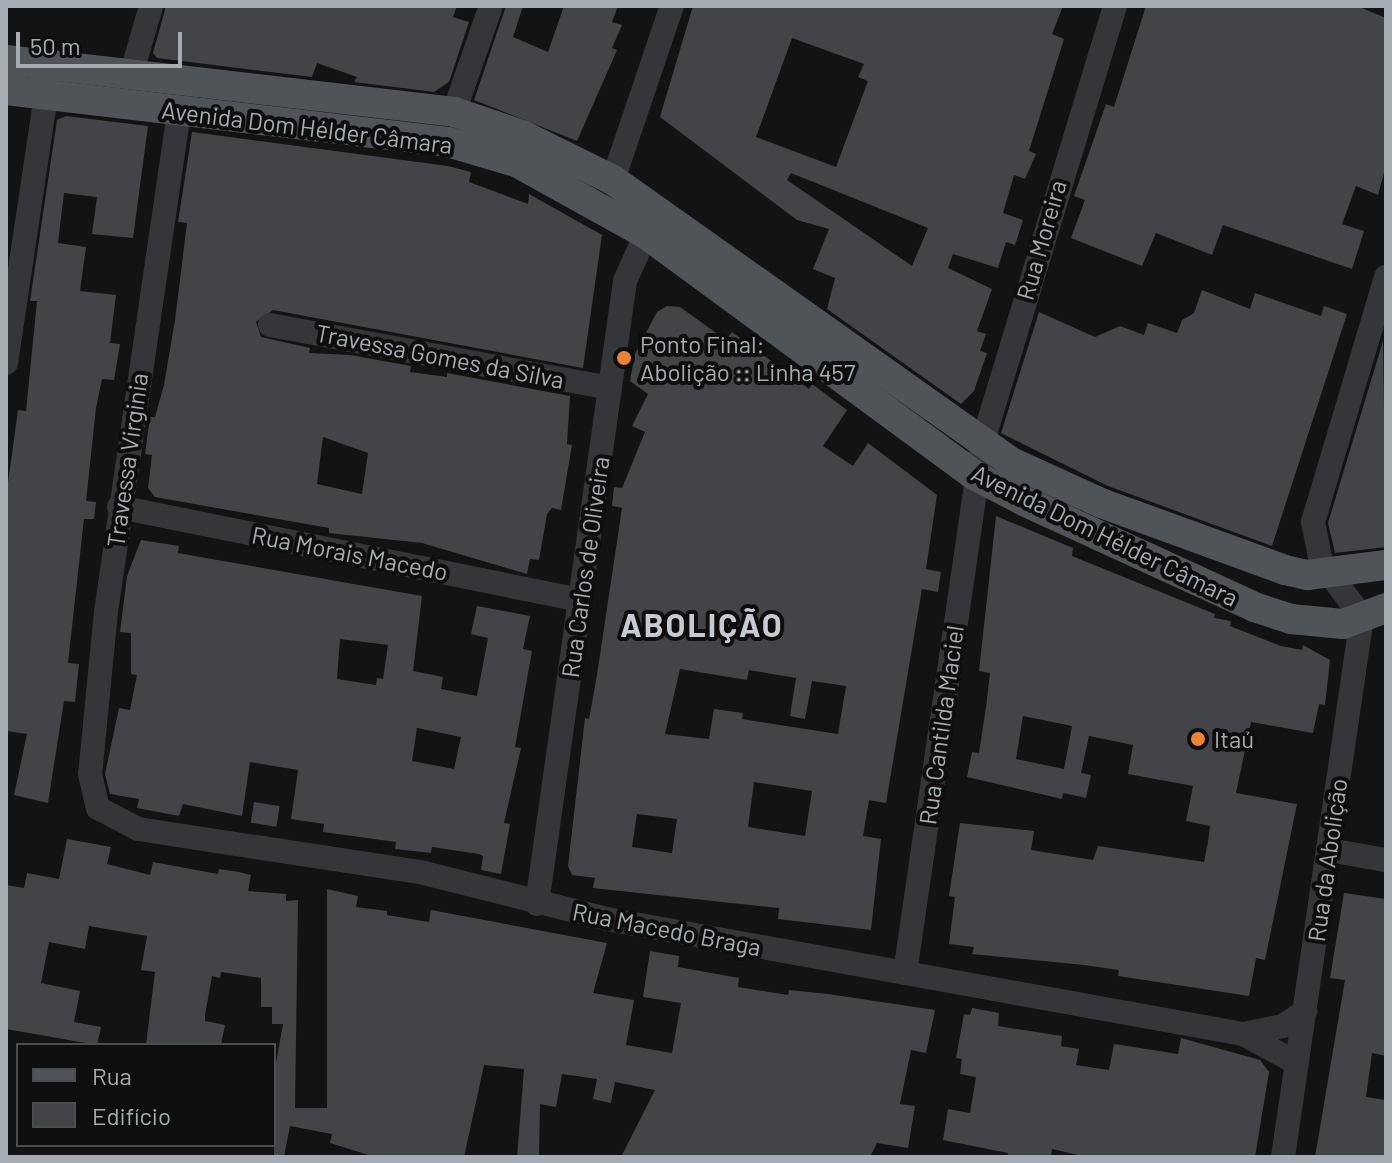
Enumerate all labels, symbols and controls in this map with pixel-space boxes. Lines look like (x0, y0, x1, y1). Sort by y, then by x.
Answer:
scale bar (20, 16, 186, 66)
text: 50 m (30, 31, 81, 60)
street label: Avenida Dom Hélder Câmara (160, 95, 454, 159)
street label: Rua Moreira (1010, 177, 1072, 303)
street label: Travessa Gomes da Silva (313, 318, 567, 394)
place label: Ponto Final: Abolição :: Linha 457 (640, 330, 855, 386)
marker: Ponto Final: Abolição :: Linha 457 (615, 349, 633, 367)
street label: Travessa Virginia (101, 371, 153, 549)
street label: Rua Carlos de Oliveira (555, 455, 615, 679)
street label: Avenida Dom Hélder Câmara (967, 458, 1243, 612)
street label: Rua Morais Macedo (250, 520, 450, 586)
district label: ABOLIÇÃO (620, 605, 784, 643)
street label: Rua Cantilda Maciel (913, 623, 969, 827)
place label: Itaú (1214, 725, 1254, 753)
marker: Itaú (1189, 730, 1207, 748)
street label: Rua da Abolição (1301, 776, 1353, 944)
street label: Rua Macedo Braga (570, 897, 764, 961)
legend (16, 1043, 276, 1147)
text: Rua (92, 1061, 132, 1090)
text: Edifício (92, 1101, 171, 1130)

